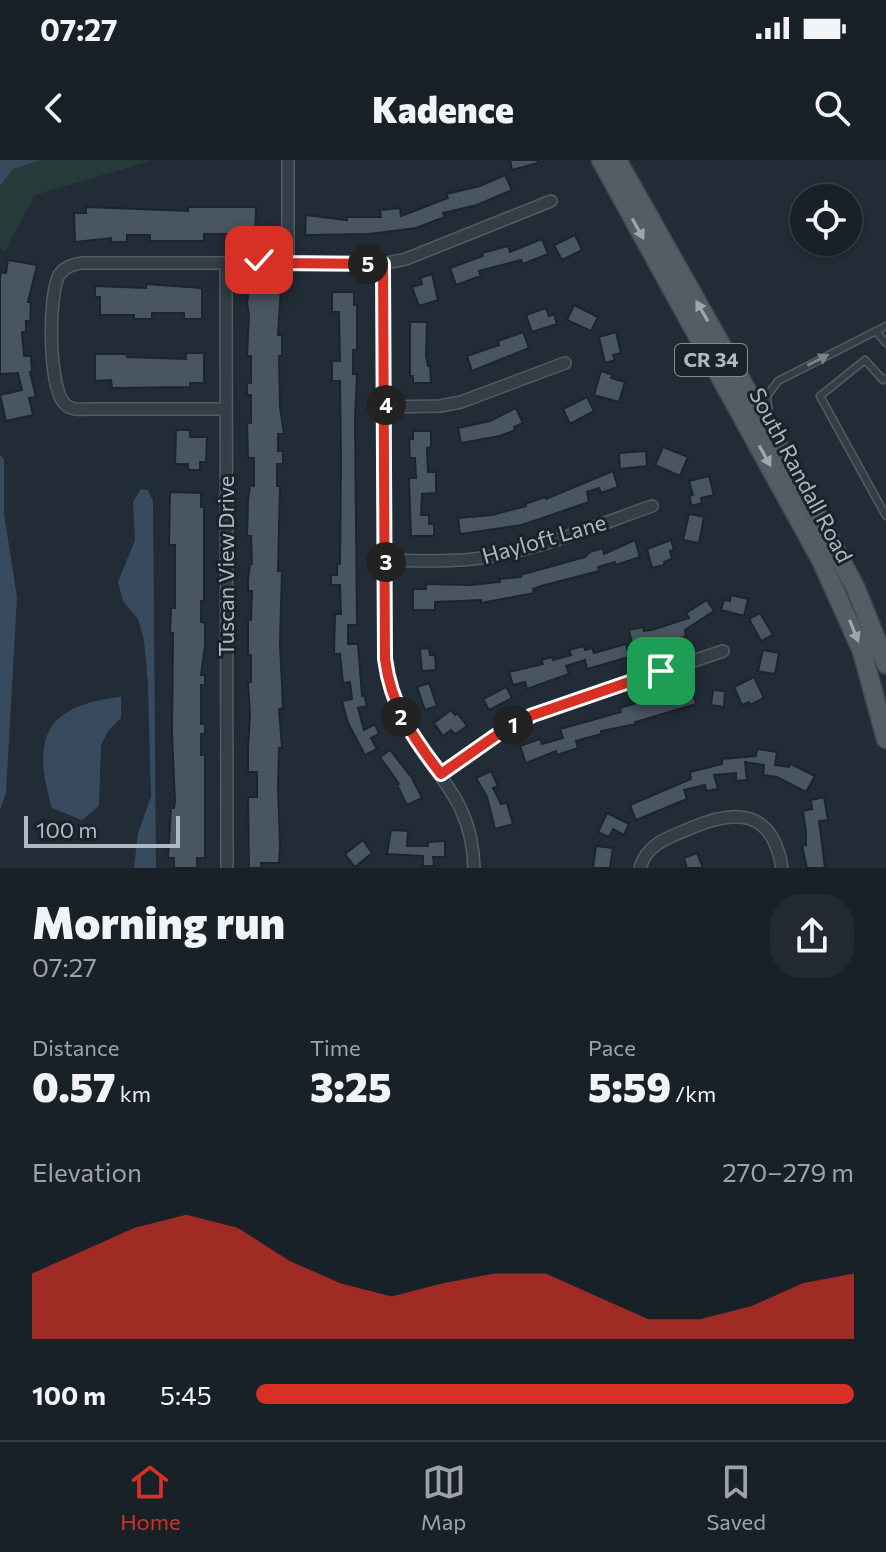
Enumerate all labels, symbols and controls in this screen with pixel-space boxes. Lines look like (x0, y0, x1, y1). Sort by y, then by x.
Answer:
text: 07:27 (40, 10, 117, 47)
icon: back (32, 86, 76, 130)
text: Kadence (372, 86, 514, 130)
icon: search (810, 86, 854, 130)
map controls (790, 184, 862, 256)
button: locate (790, 184, 862, 256)
one-way arrow (630, 218, 644, 240)
pin (225, 226, 293, 294)
icon: check (237, 238, 281, 282)
pin: 5 (348, 244, 388, 284)
text: 5 (362, 250, 374, 277)
one-way arrow (695, 300, 709, 322)
road number: CR 34 (675, 344, 747, 376)
one-way arrow (806, 353, 829, 367)
street label: South Randall Road (744, 383, 859, 567)
pin: 4 (366, 385, 406, 425)
text: 4 (379, 391, 393, 418)
one-way arrow (758, 445, 772, 467)
street label: Tuscan View Drive (212, 476, 239, 656)
street label: Hayloft Lane (479, 508, 609, 569)
pin: 3 (366, 542, 406, 582)
text: 3 (380, 548, 392, 575)
one-way arrow (848, 619, 861, 643)
pin (627, 637, 695, 705)
icon: arrive (639, 649, 683, 693)
pin: 2 (381, 697, 421, 737)
text: 2 (395, 703, 407, 730)
pin: 1 (493, 705, 533, 745)
text: 1 (508, 711, 518, 738)
scale bar (24, 812, 180, 848)
text: 100 m (36, 816, 98, 843)
text: Morning run (32, 894, 285, 948)
button: share (770, 894, 854, 978)
text: 07:27 (32, 951, 97, 982)
text: Distance (32, 1034, 119, 1061)
text: Time (310, 1034, 361, 1061)
text: Pace (588, 1034, 636, 1061)
text: 0.57 (32, 1061, 116, 1110)
text: 3:25 (310, 1061, 391, 1110)
text: 5:59 (588, 1061, 671, 1110)
text: km (116, 1080, 151, 1107)
text: /km (671, 1080, 716, 1107)
text: Elevation (32, 1156, 142, 1187)
text: 270–279 m (722, 1156, 854, 1187)
text: 100 m (32, 1379, 106, 1410)
text: 5:45 (160, 1379, 212, 1410)
tab: Home (120, 1460, 181, 1535)
tab: Map (421, 1460, 466, 1535)
tab: Saved (706, 1460, 766, 1535)

